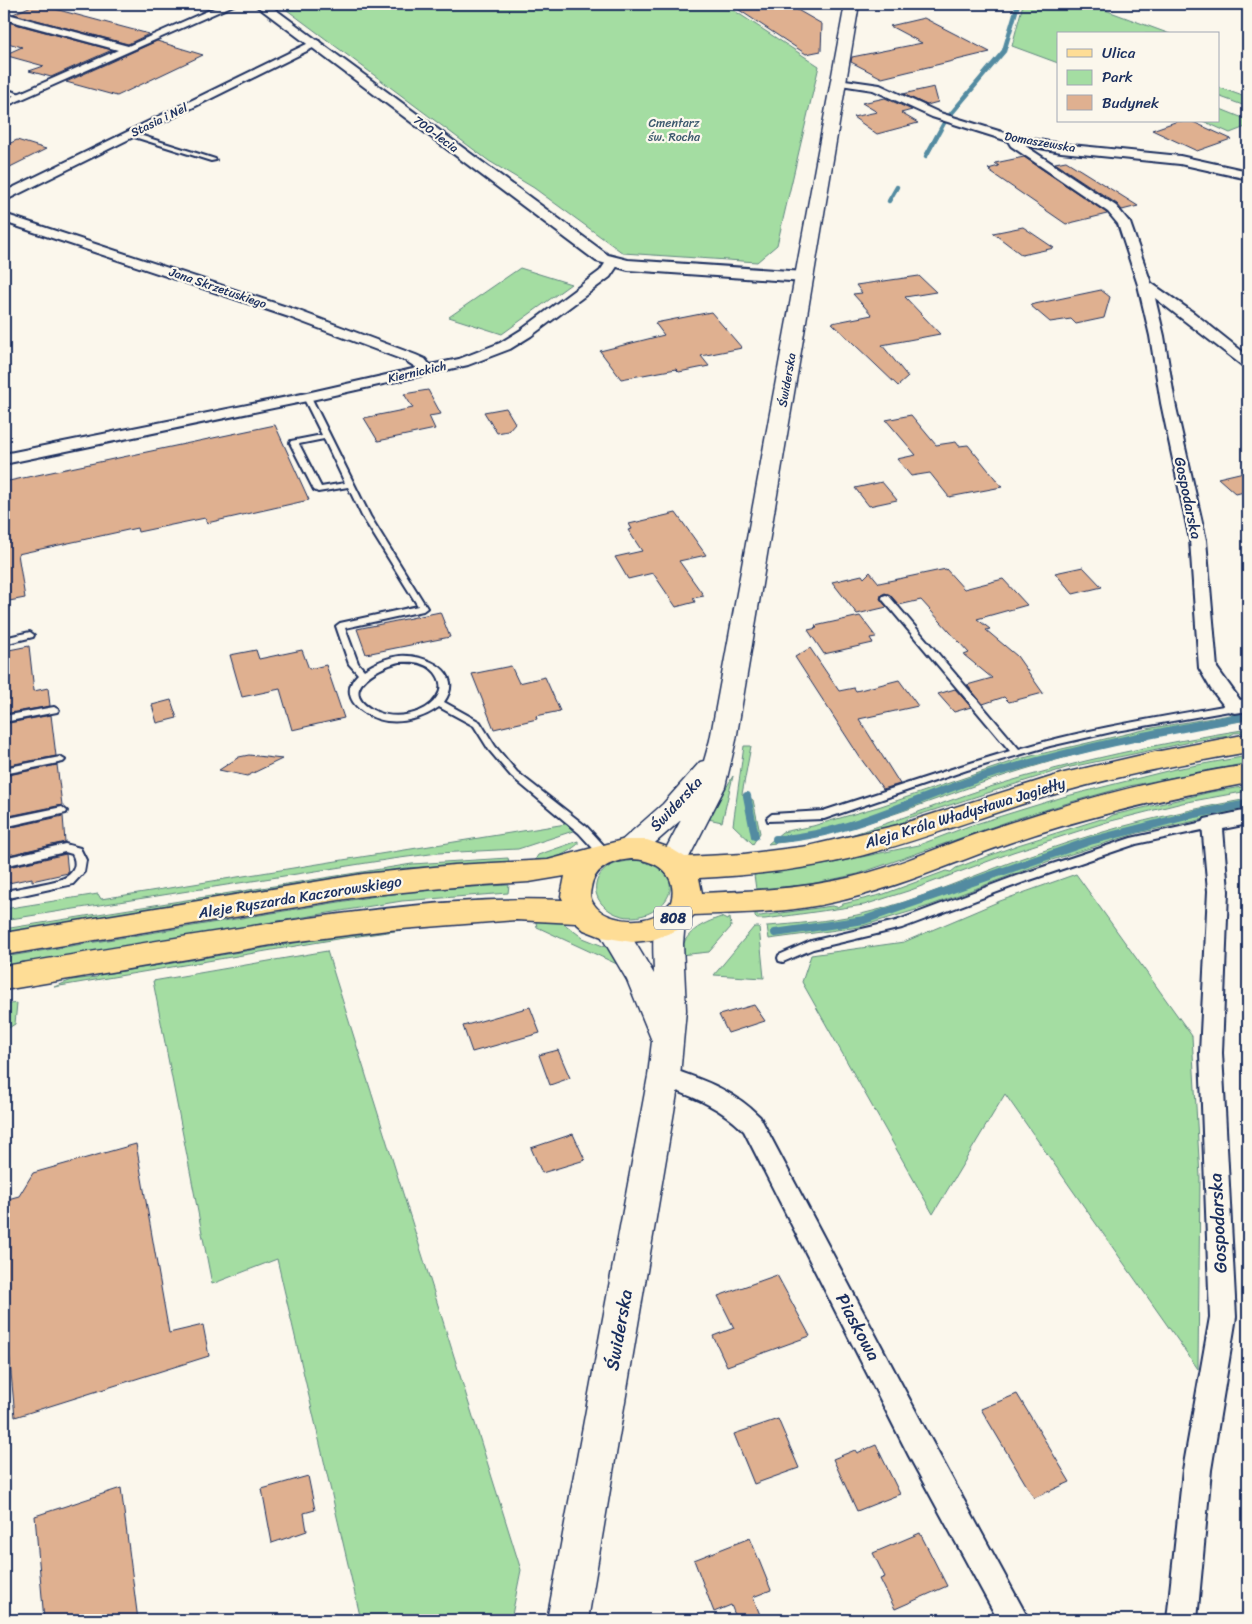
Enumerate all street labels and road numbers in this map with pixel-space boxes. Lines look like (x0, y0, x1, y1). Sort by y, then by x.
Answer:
street label: Stasia i Nel (127, 96, 192, 143)
street label: 700-lecia (408, 109, 464, 159)
street label: Domaszewska (1003, 125, 1077, 159)
street label: Jana Skrzetuskiego (165, 261, 270, 315)
street label: Świderska (771, 351, 803, 409)
street label: Kiernickich (386, 355, 448, 389)
street label: Gospodarska (1167, 455, 1209, 542)
street label: Świderska (643, 770, 709, 838)
street label: Aleja Króla Władysława Jagiełły (860, 770, 1069, 856)
street label: Aleje Ryszarda Kaczorowskiego (195, 868, 404, 926)
road number: 808 (654, 906, 692, 930)
street label: Gospodarska (1199, 1172, 1237, 1274)
street label: Świderska (596, 1287, 642, 1373)
street label: Piaskowa (827, 1287, 889, 1367)

